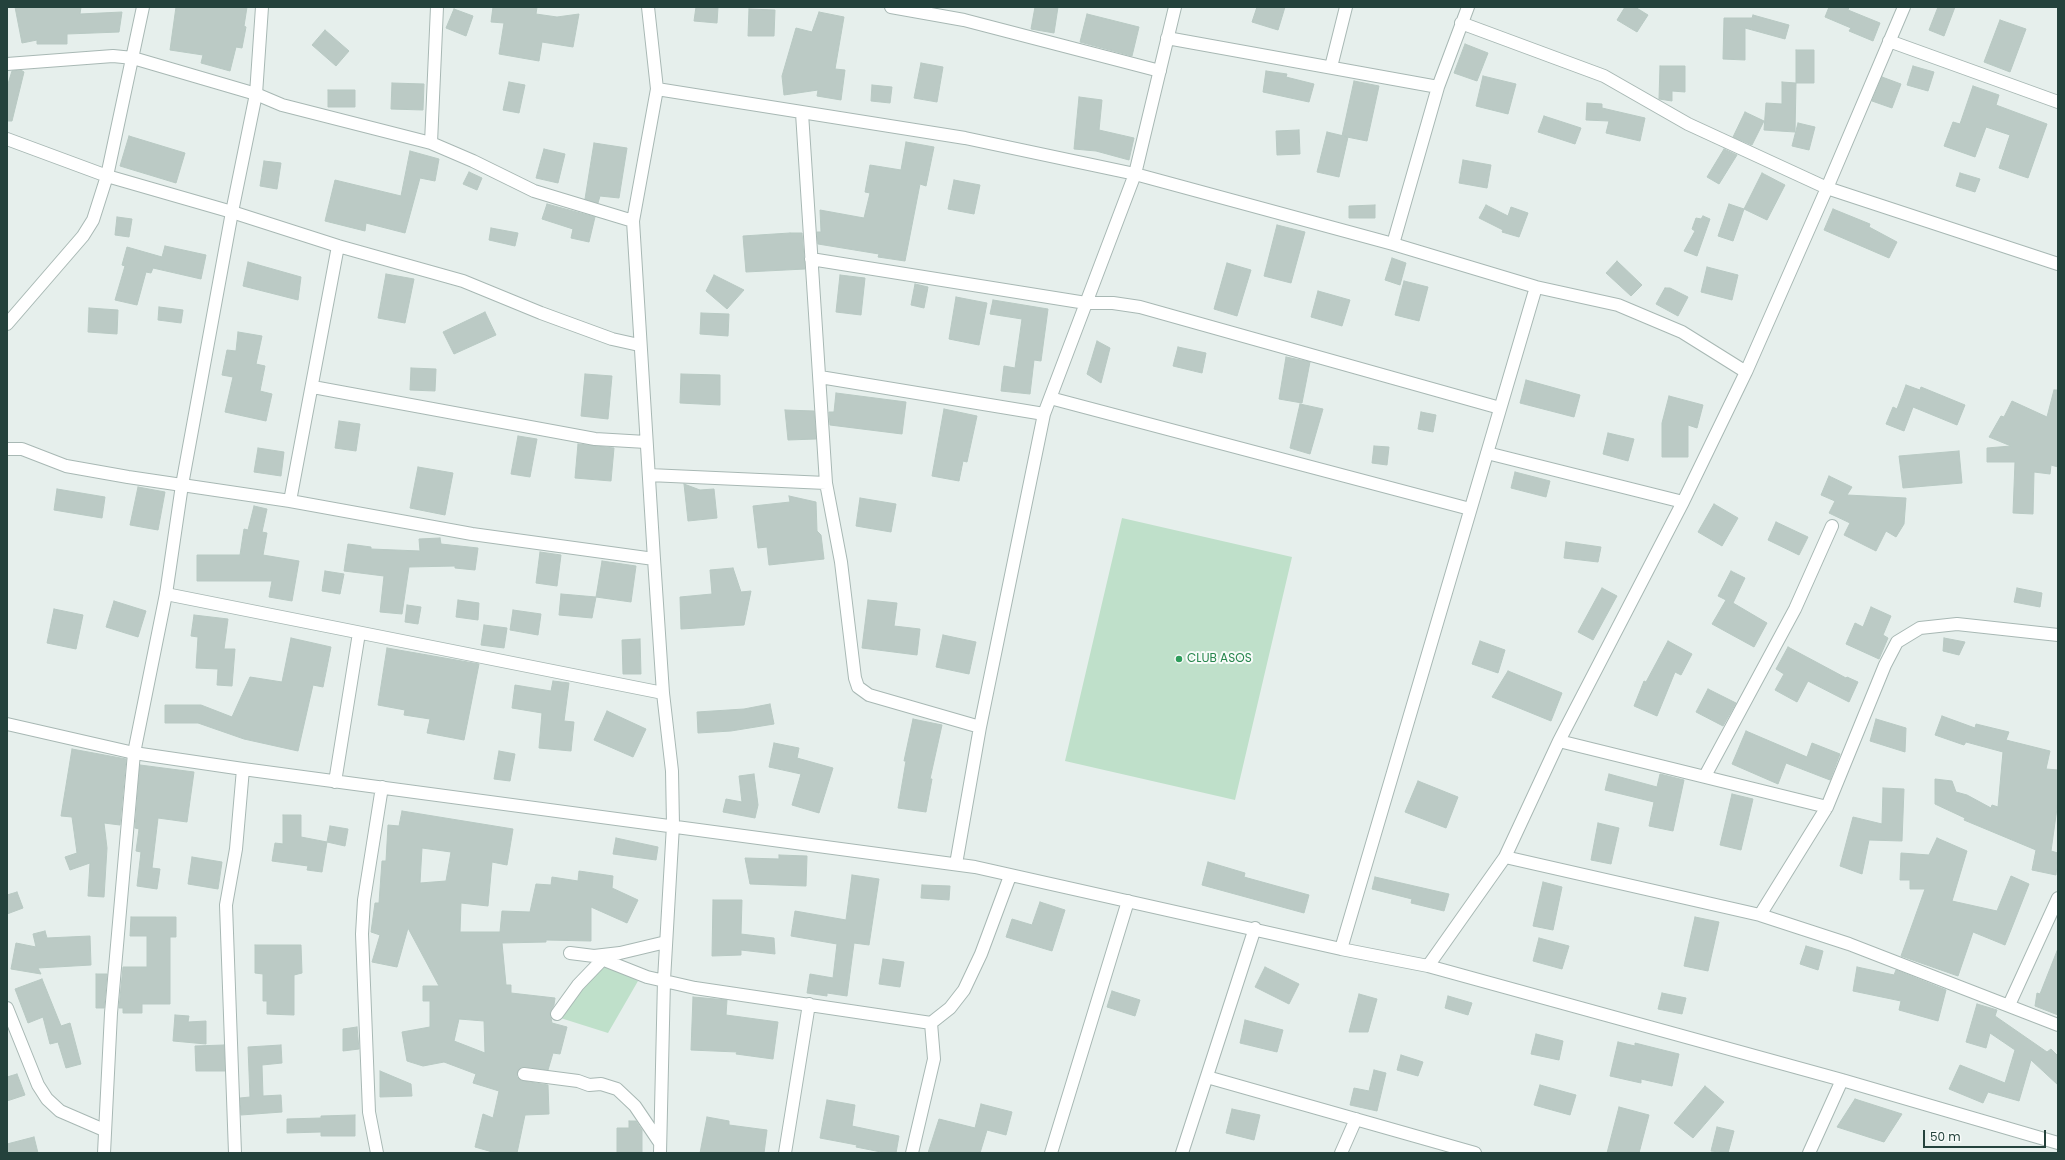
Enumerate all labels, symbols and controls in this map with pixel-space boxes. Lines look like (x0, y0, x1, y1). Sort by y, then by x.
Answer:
place label: CLUB ASOS (1187, 652, 1252, 666)
marker: CLUB ASOS (1174, 654, 1184, 664)
scale bar (1925, 1122, 2048, 1148)
text: 50 m (1930, 1128, 1961, 1145)

